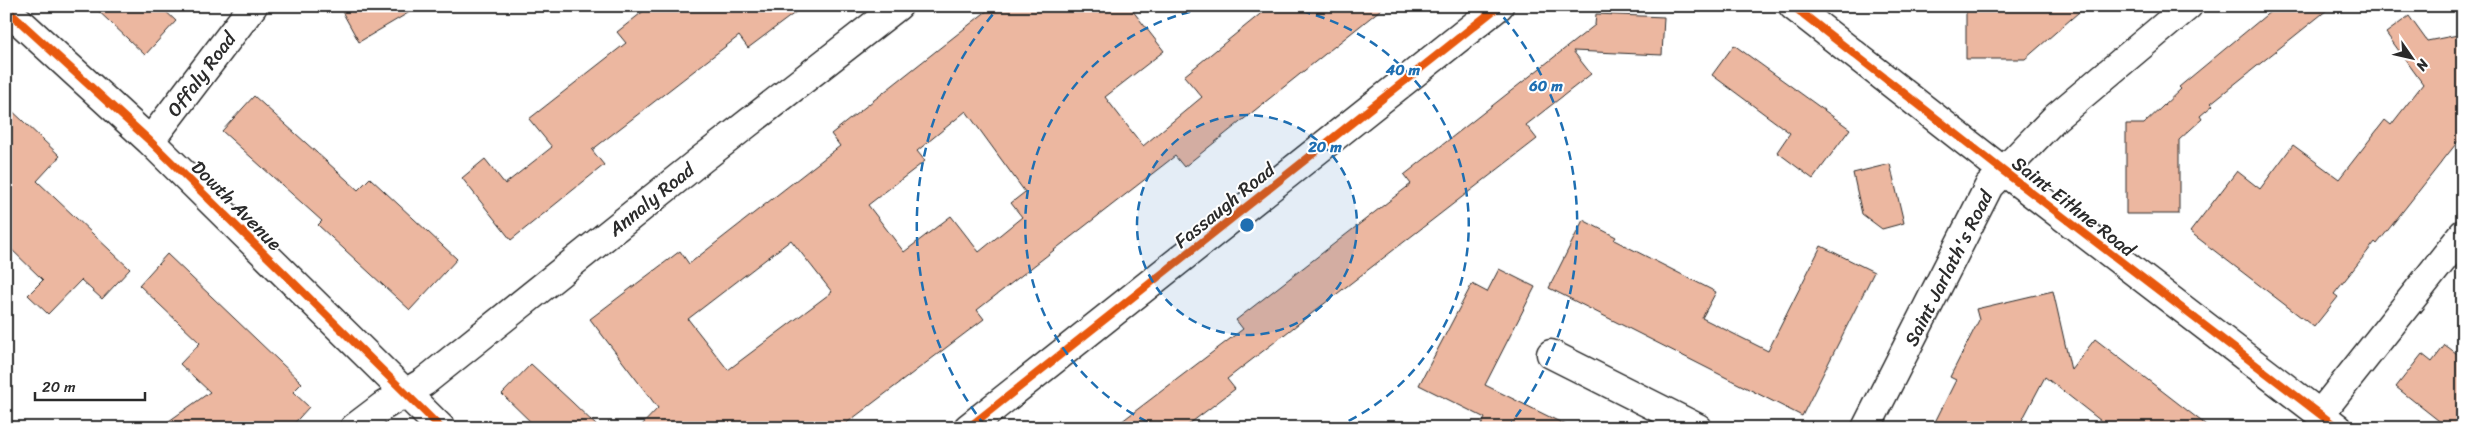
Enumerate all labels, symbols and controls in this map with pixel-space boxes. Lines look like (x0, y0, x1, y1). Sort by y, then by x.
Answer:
street label: Offaly Road (158, 23, 246, 124)
north arrow (2386, 32, 2436, 82)
text: N (2409, 53, 2436, 76)
text: 40 m (1385, 57, 1421, 83)
text: 60 m (1528, 73, 1563, 99)
text: 20 m (1307, 134, 1342, 160)
street label: Saint Eithne Road (2005, 147, 2144, 267)
street label: Dowth Avenue (183, 152, 290, 259)
street label: Annaly Road (600, 153, 703, 245)
street label: Fassaugh Road (1166, 153, 1283, 257)
street label: Saint Jarlath's Road (1895, 184, 2002, 352)
centre of rings (1238, 216, 1256, 234)
scale bar (35, 369, 145, 401)
text: 20 m (42, 374, 76, 400)

